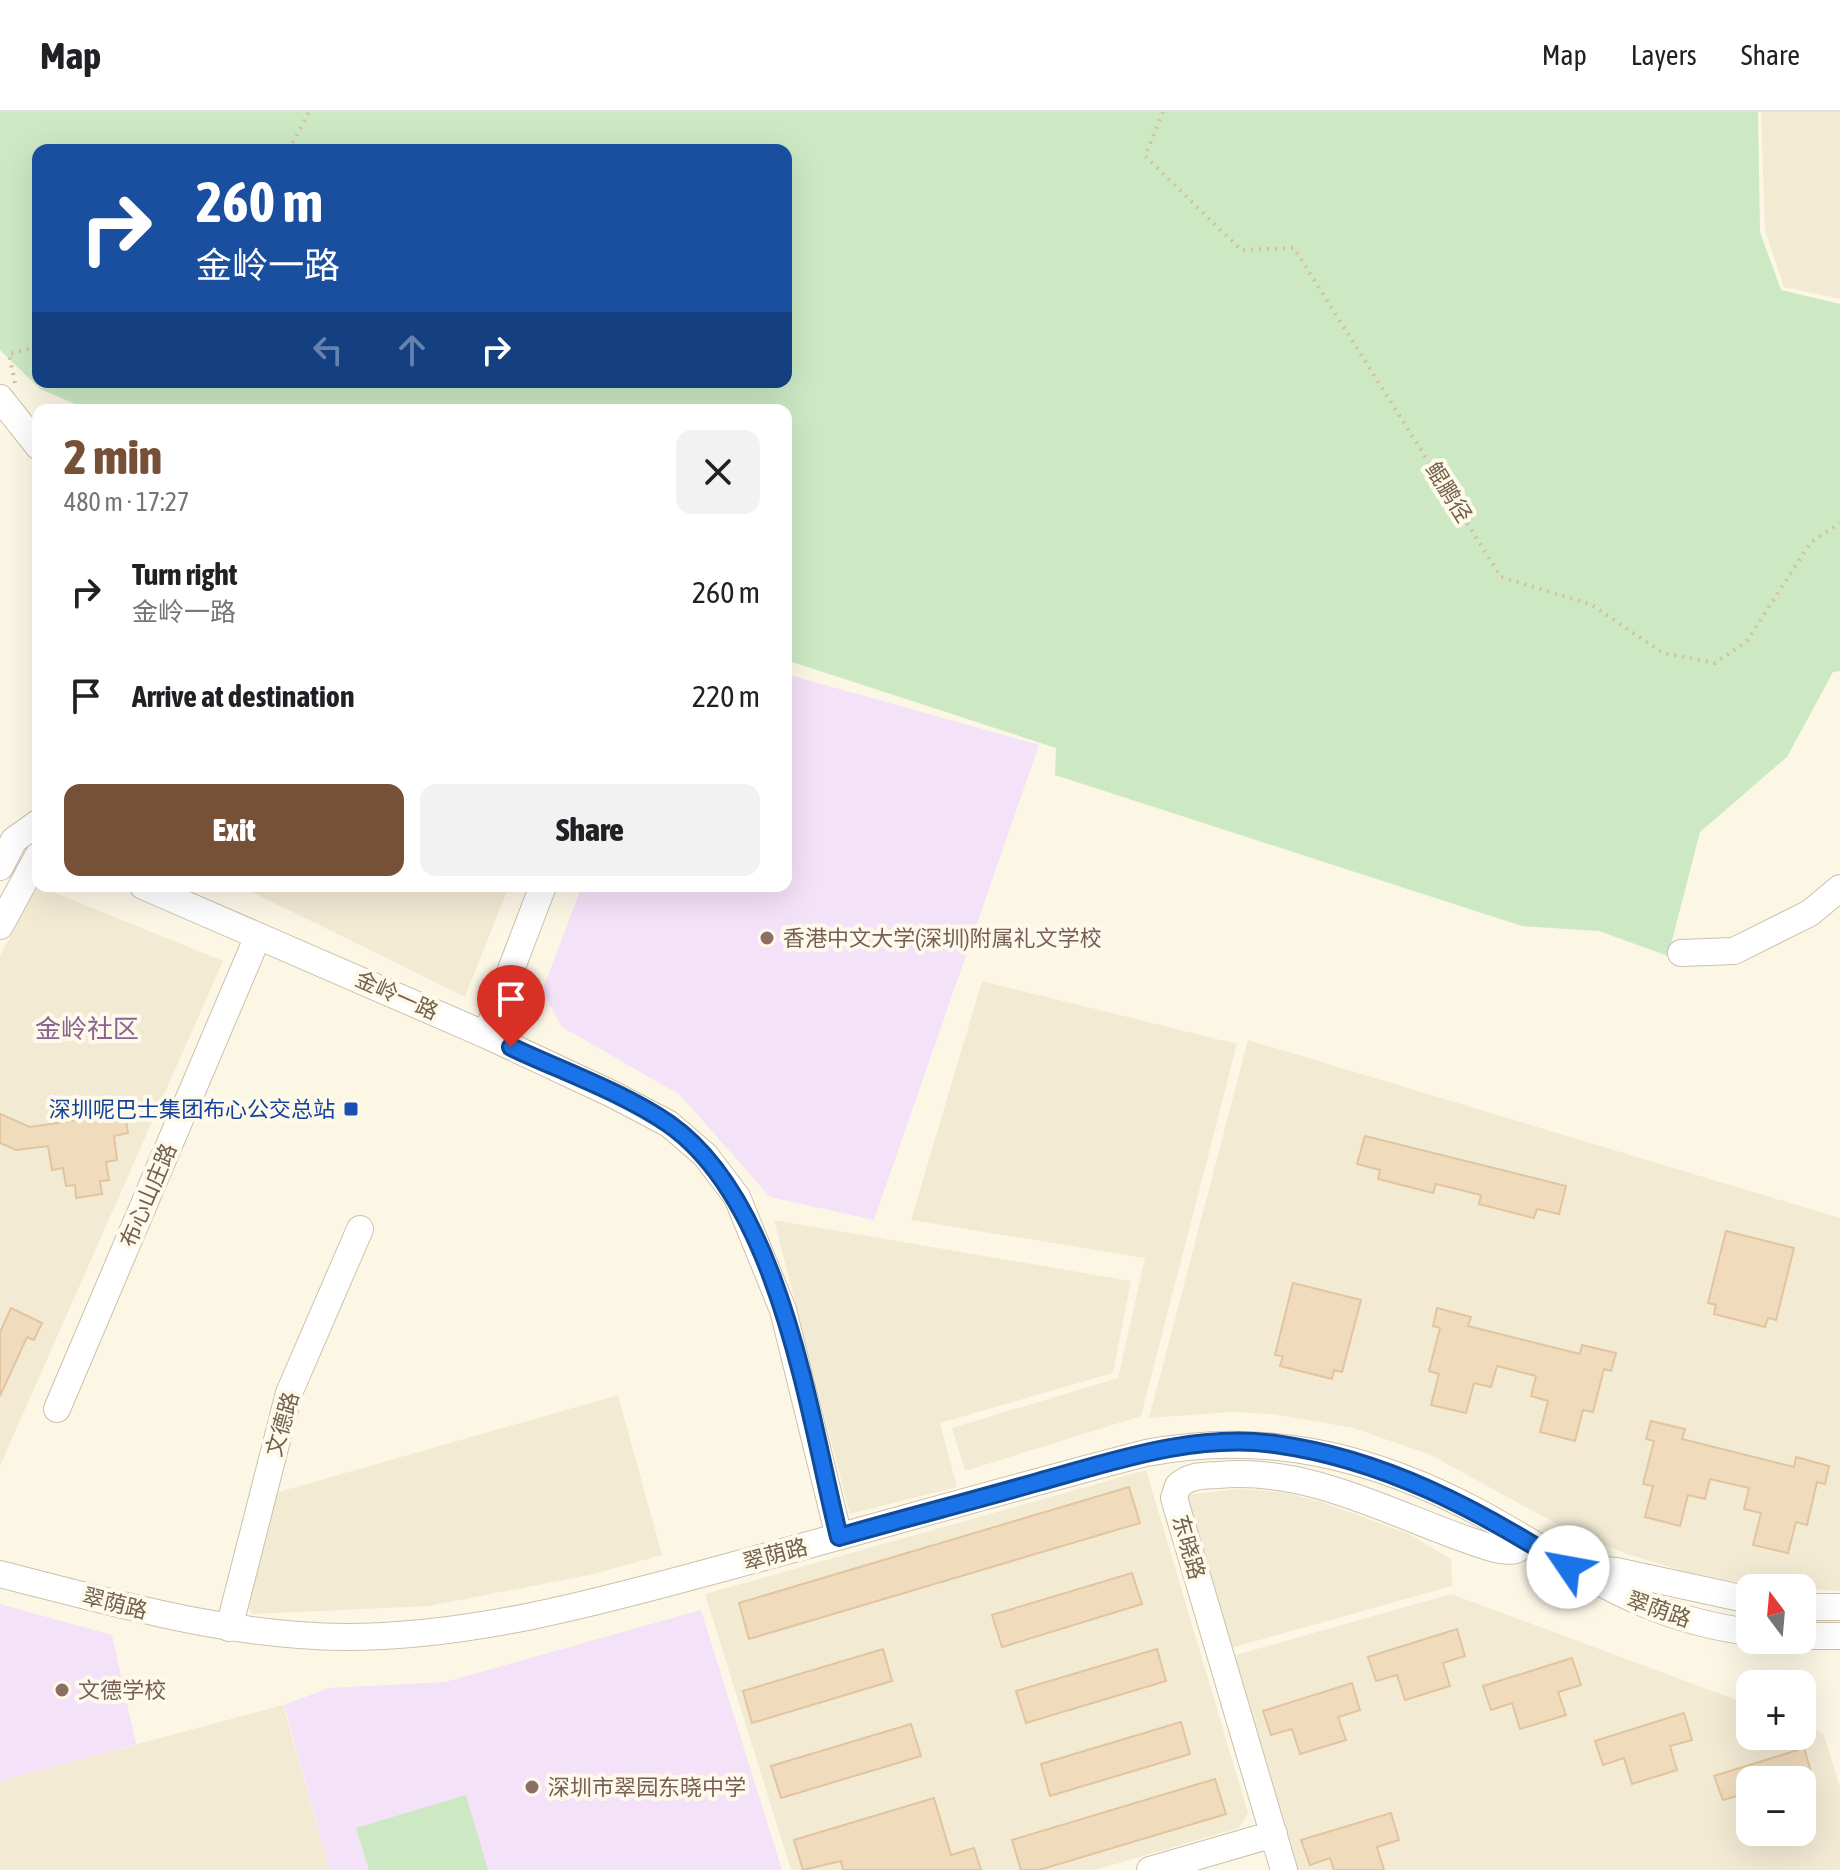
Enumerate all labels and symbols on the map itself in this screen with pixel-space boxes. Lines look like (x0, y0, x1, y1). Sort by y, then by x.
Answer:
street label: 鲲鹏径 (1420, 457, 1478, 527)
place label: 香港中文大学(深圳)附属礼文学校 (783, 925, 1102, 951)
marker: 香港中文大学(深圳)附属礼文学校 (758, 929, 776, 947)
street label: 金岭一路 (352, 965, 442, 1025)
pin (477, 965, 545, 1047)
district label: 金岭社区 (35, 1014, 139, 1044)
place label: 深圳呢巴士集团布心公交总站 (49, 1096, 335, 1122)
marker: 深圳呢巴士集团布心公交总站 (342, 1100, 360, 1118)
street label: 布心山庄路 (115, 1139, 181, 1251)
street label: 文德路 (260, 1389, 304, 1459)
street label: 东晓路 (1167, 1512, 1211, 1582)
position arrow (1526, 1525, 1610, 1609)
street label: 翠荫路 (740, 1533, 810, 1575)
north arrow (1736, 1574, 1816, 1654)
street label: 翠荫路 (80, 1582, 150, 1624)
street label: 翠荫路 (1624, 1586, 1694, 1632)
place label: 文德学校 (78, 1677, 166, 1703)
marker: 文德学校 (53, 1681, 71, 1699)
place label: 深圳市翠园东晓中学 (548, 1774, 746, 1800)
marker: 深圳市翠园东晓中学 (523, 1778, 541, 1796)

